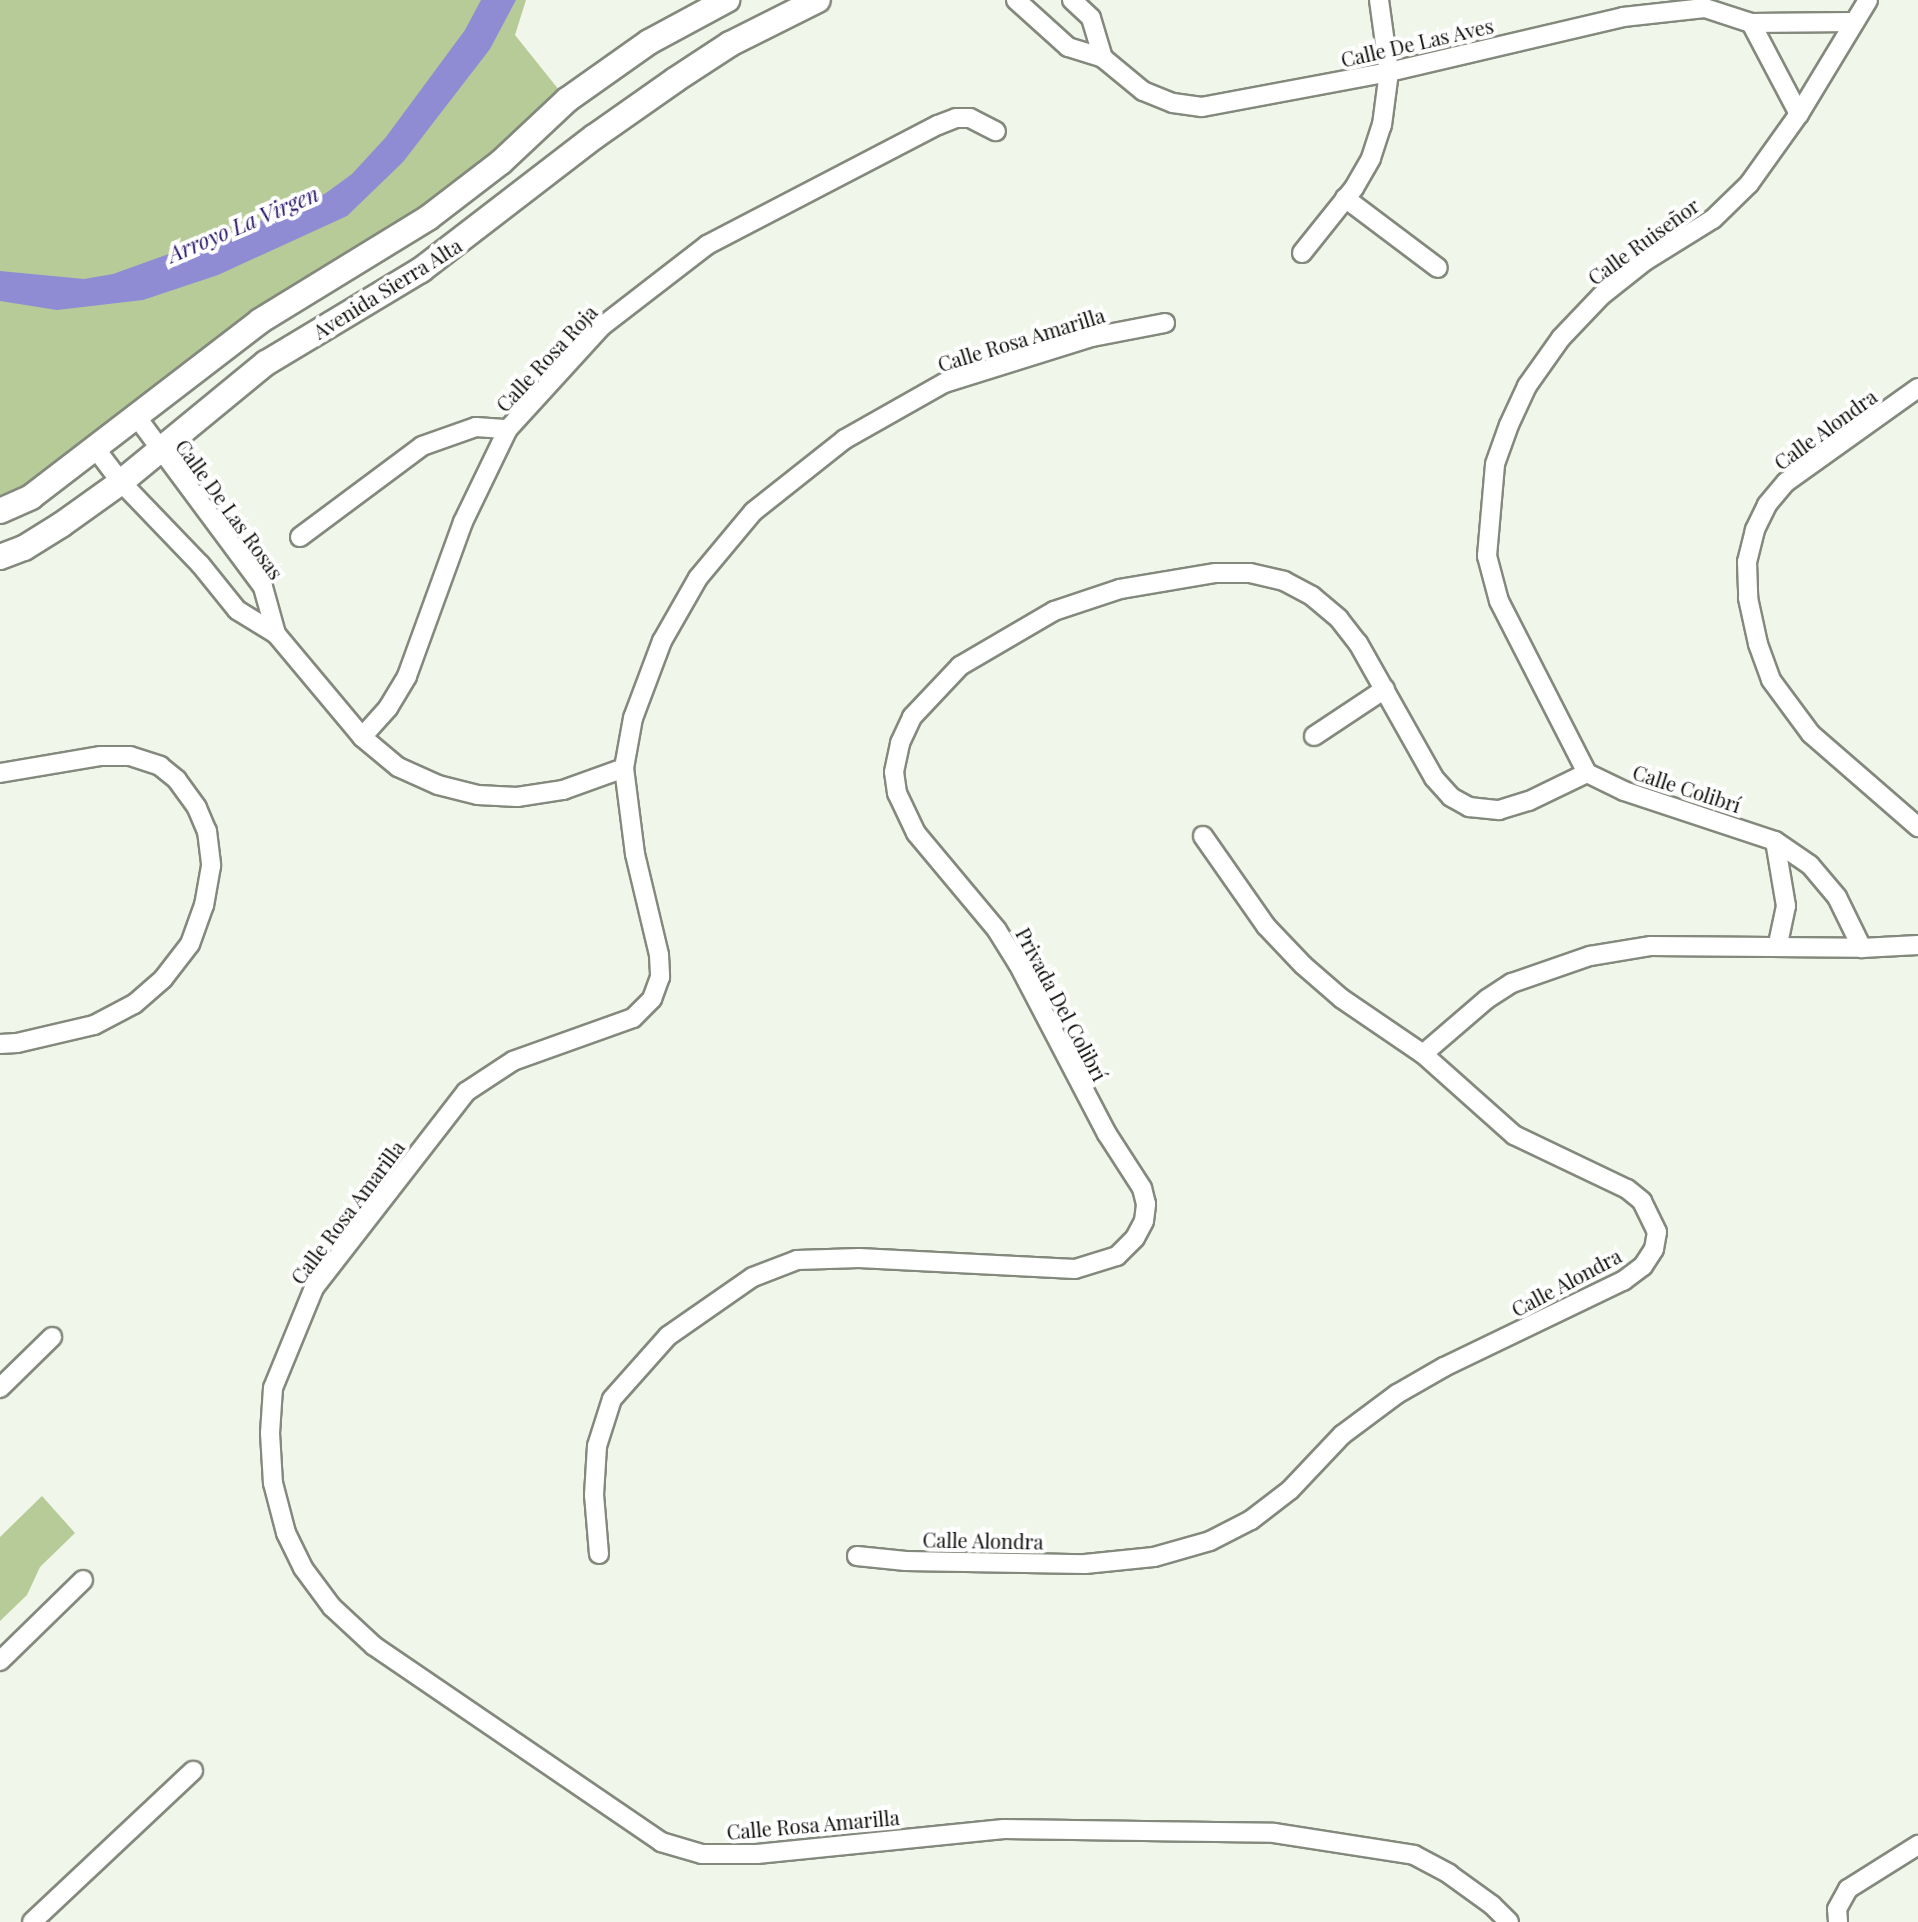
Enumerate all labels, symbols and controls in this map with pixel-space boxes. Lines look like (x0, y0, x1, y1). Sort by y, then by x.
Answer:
street label: Calle De Las Aves (1338, 13, 1496, 71)
water label: Arroyo La Virgen (163, 180, 323, 268)
street label: Calle Ruiseñor (1583, 193, 1703, 289)
street label: Avenida Sierra Alta (308, 232, 466, 344)
street label: Calle Rosa Roja (490, 300, 602, 416)
street label: Calle Rosa Amarilla (934, 302, 1108, 376)
street label: Calle Alondra (1769, 384, 1881, 474)
street label: Calle De Las Rosas (171, 434, 289, 584)
street label: Calle Colibrí (1630, 759, 1744, 817)
street label: Privada Del Colibrí (1011, 923, 1113, 1085)
street label: Calle Rosa Amarilla (285, 1135, 409, 1289)
street label: Calle Alondra (1507, 1243, 1625, 1321)
street label: Calle Alondra (922, 1527, 1044, 1553)
street label: Calle Rosa Amarilla (725, 1804, 901, 1844)

